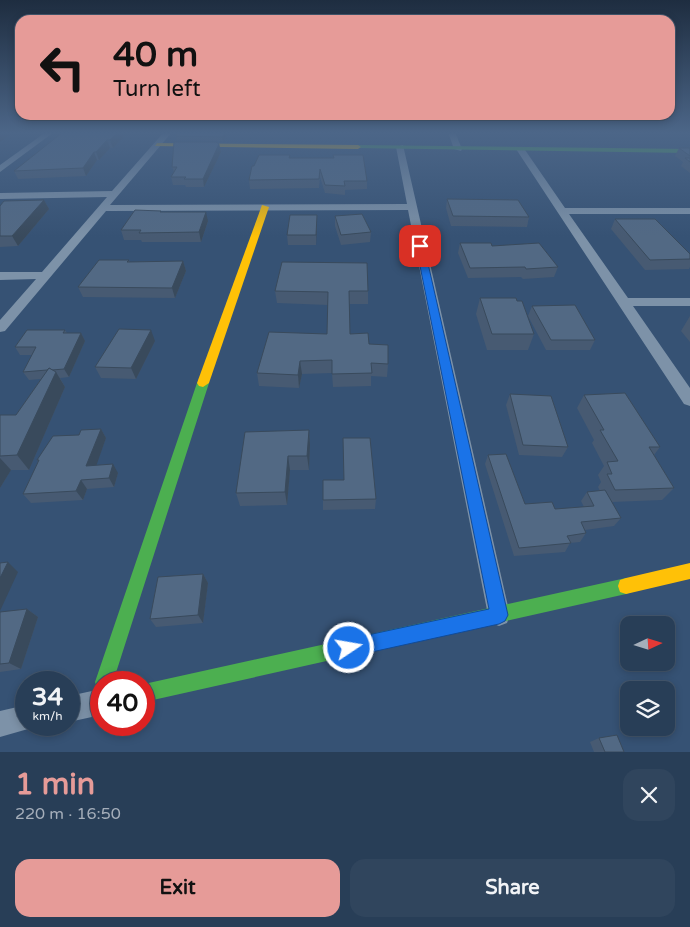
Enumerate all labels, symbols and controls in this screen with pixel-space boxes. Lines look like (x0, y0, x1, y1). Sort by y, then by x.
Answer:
text: 40 m (113, 34, 198, 76)
icon: left (30, 35, 95, 100)
text: Turn left (113, 76, 201, 102)
pin (399, 225, 441, 267)
icon: arrive (406, 232, 434, 260)
north arrow (620, 616, 675, 671)
map controls (620, 616, 675, 736)
position arrow (322, 621, 374, 673)
speed limit sign: 40 (90, 671, 155, 736)
button: layers (620, 681, 675, 736)
text: 34 (32, 682, 63, 712)
text: km/h (32, 709, 63, 723)
text: 1 min (15, 766, 95, 803)
button: close (623, 769, 675, 821)
text: 220 m · 16:50 (15, 804, 121, 824)
button: Exit (15, 859, 340, 917)
button: Share (350, 859, 675, 917)

